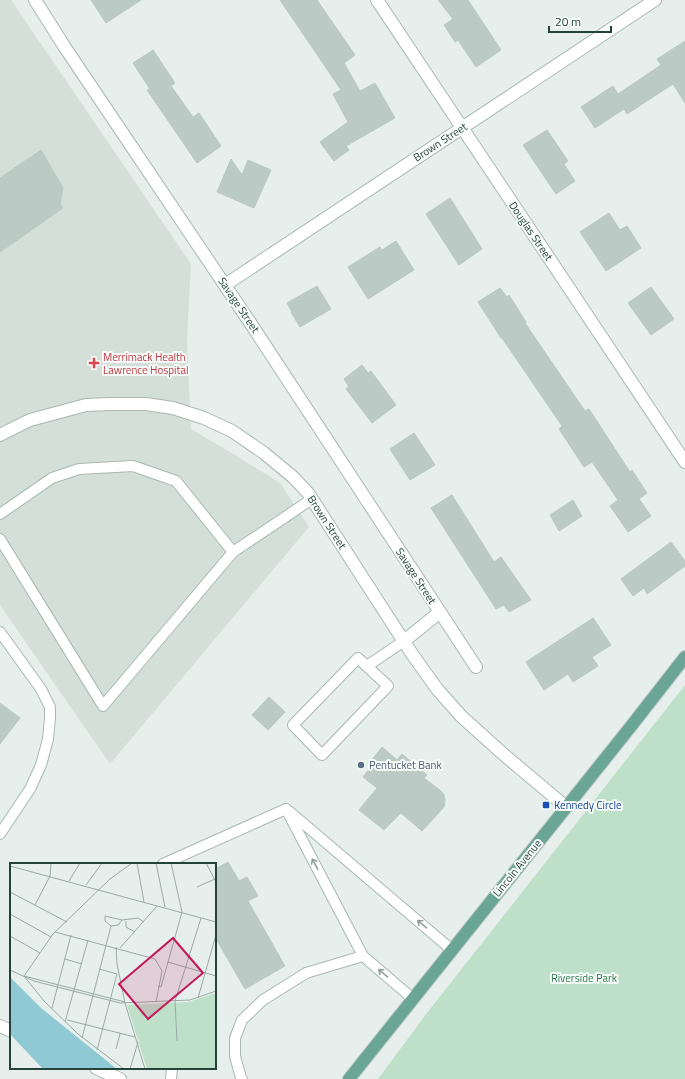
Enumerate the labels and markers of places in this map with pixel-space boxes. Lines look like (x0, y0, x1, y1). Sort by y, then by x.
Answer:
place label: Merrimack Health Lawrence Hospital (103, 349, 188, 378)
marker: Merrimack Health Lawrence Hospital (88, 357, 100, 369)
place label: Pentucket Bank (369, 757, 443, 773)
marker: Pentucket Bank (356, 760, 366, 770)
place label: Kennedy Circle (554, 797, 622, 813)
marker: Kennedy Circle (541, 800, 551, 810)

